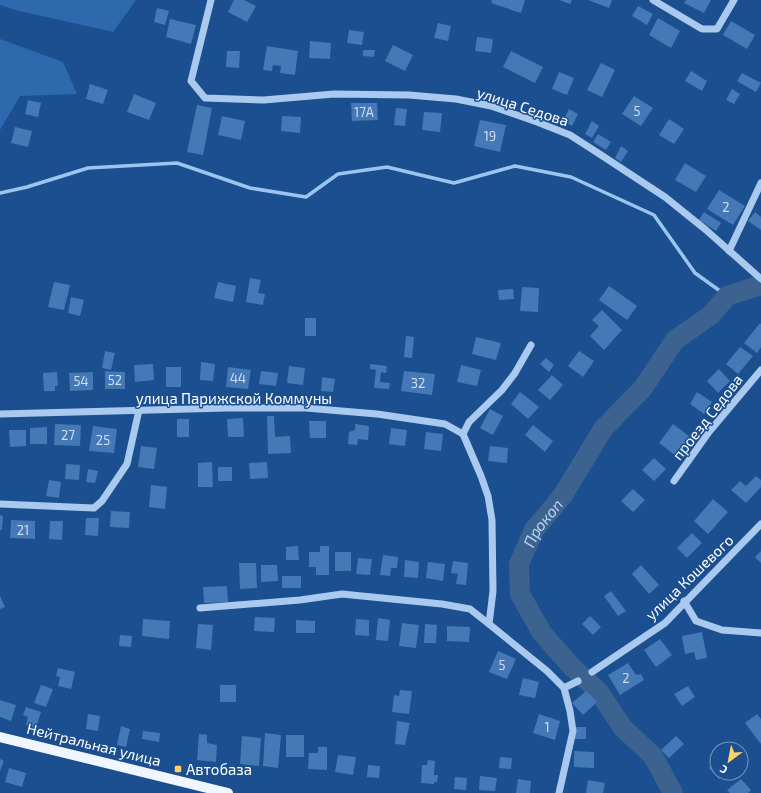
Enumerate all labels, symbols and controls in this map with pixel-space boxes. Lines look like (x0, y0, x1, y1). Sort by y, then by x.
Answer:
street label: улица Седова (474, 83, 571, 130)
house number: 5 (634, 103, 641, 119)
house number: 17А (354, 104, 374, 120)
house number: 19 (484, 128, 496, 144)
house number: 2 (722, 199, 730, 215)
house number: 44 (230, 370, 246, 386)
street label: проезд Седова (668, 371, 746, 463)
house number: 52 (108, 372, 122, 388)
house number: 54 (74, 373, 88, 389)
house number: 32 (411, 375, 425, 391)
street label: улица Парижской Коммуны (136, 389, 332, 408)
house number: 27 (61, 427, 75, 443)
house number: 25 (96, 432, 110, 448)
water label: Прокоп (518, 494, 566, 550)
house number: 21 (17, 522, 29, 538)
street label: улица Кошевого (641, 531, 737, 624)
house number: 5 (499, 657, 506, 673)
house number: 2 (622, 670, 630, 686)
street label: Нейтральная улица (25, 719, 163, 770)
house number: 1 (544, 719, 550, 735)
north arrow (709, 741, 749, 781)
place label: Автобаза (186, 760, 252, 778)
text: С (717, 762, 730, 777)
marker: Автобаза (173, 764, 183, 774)

